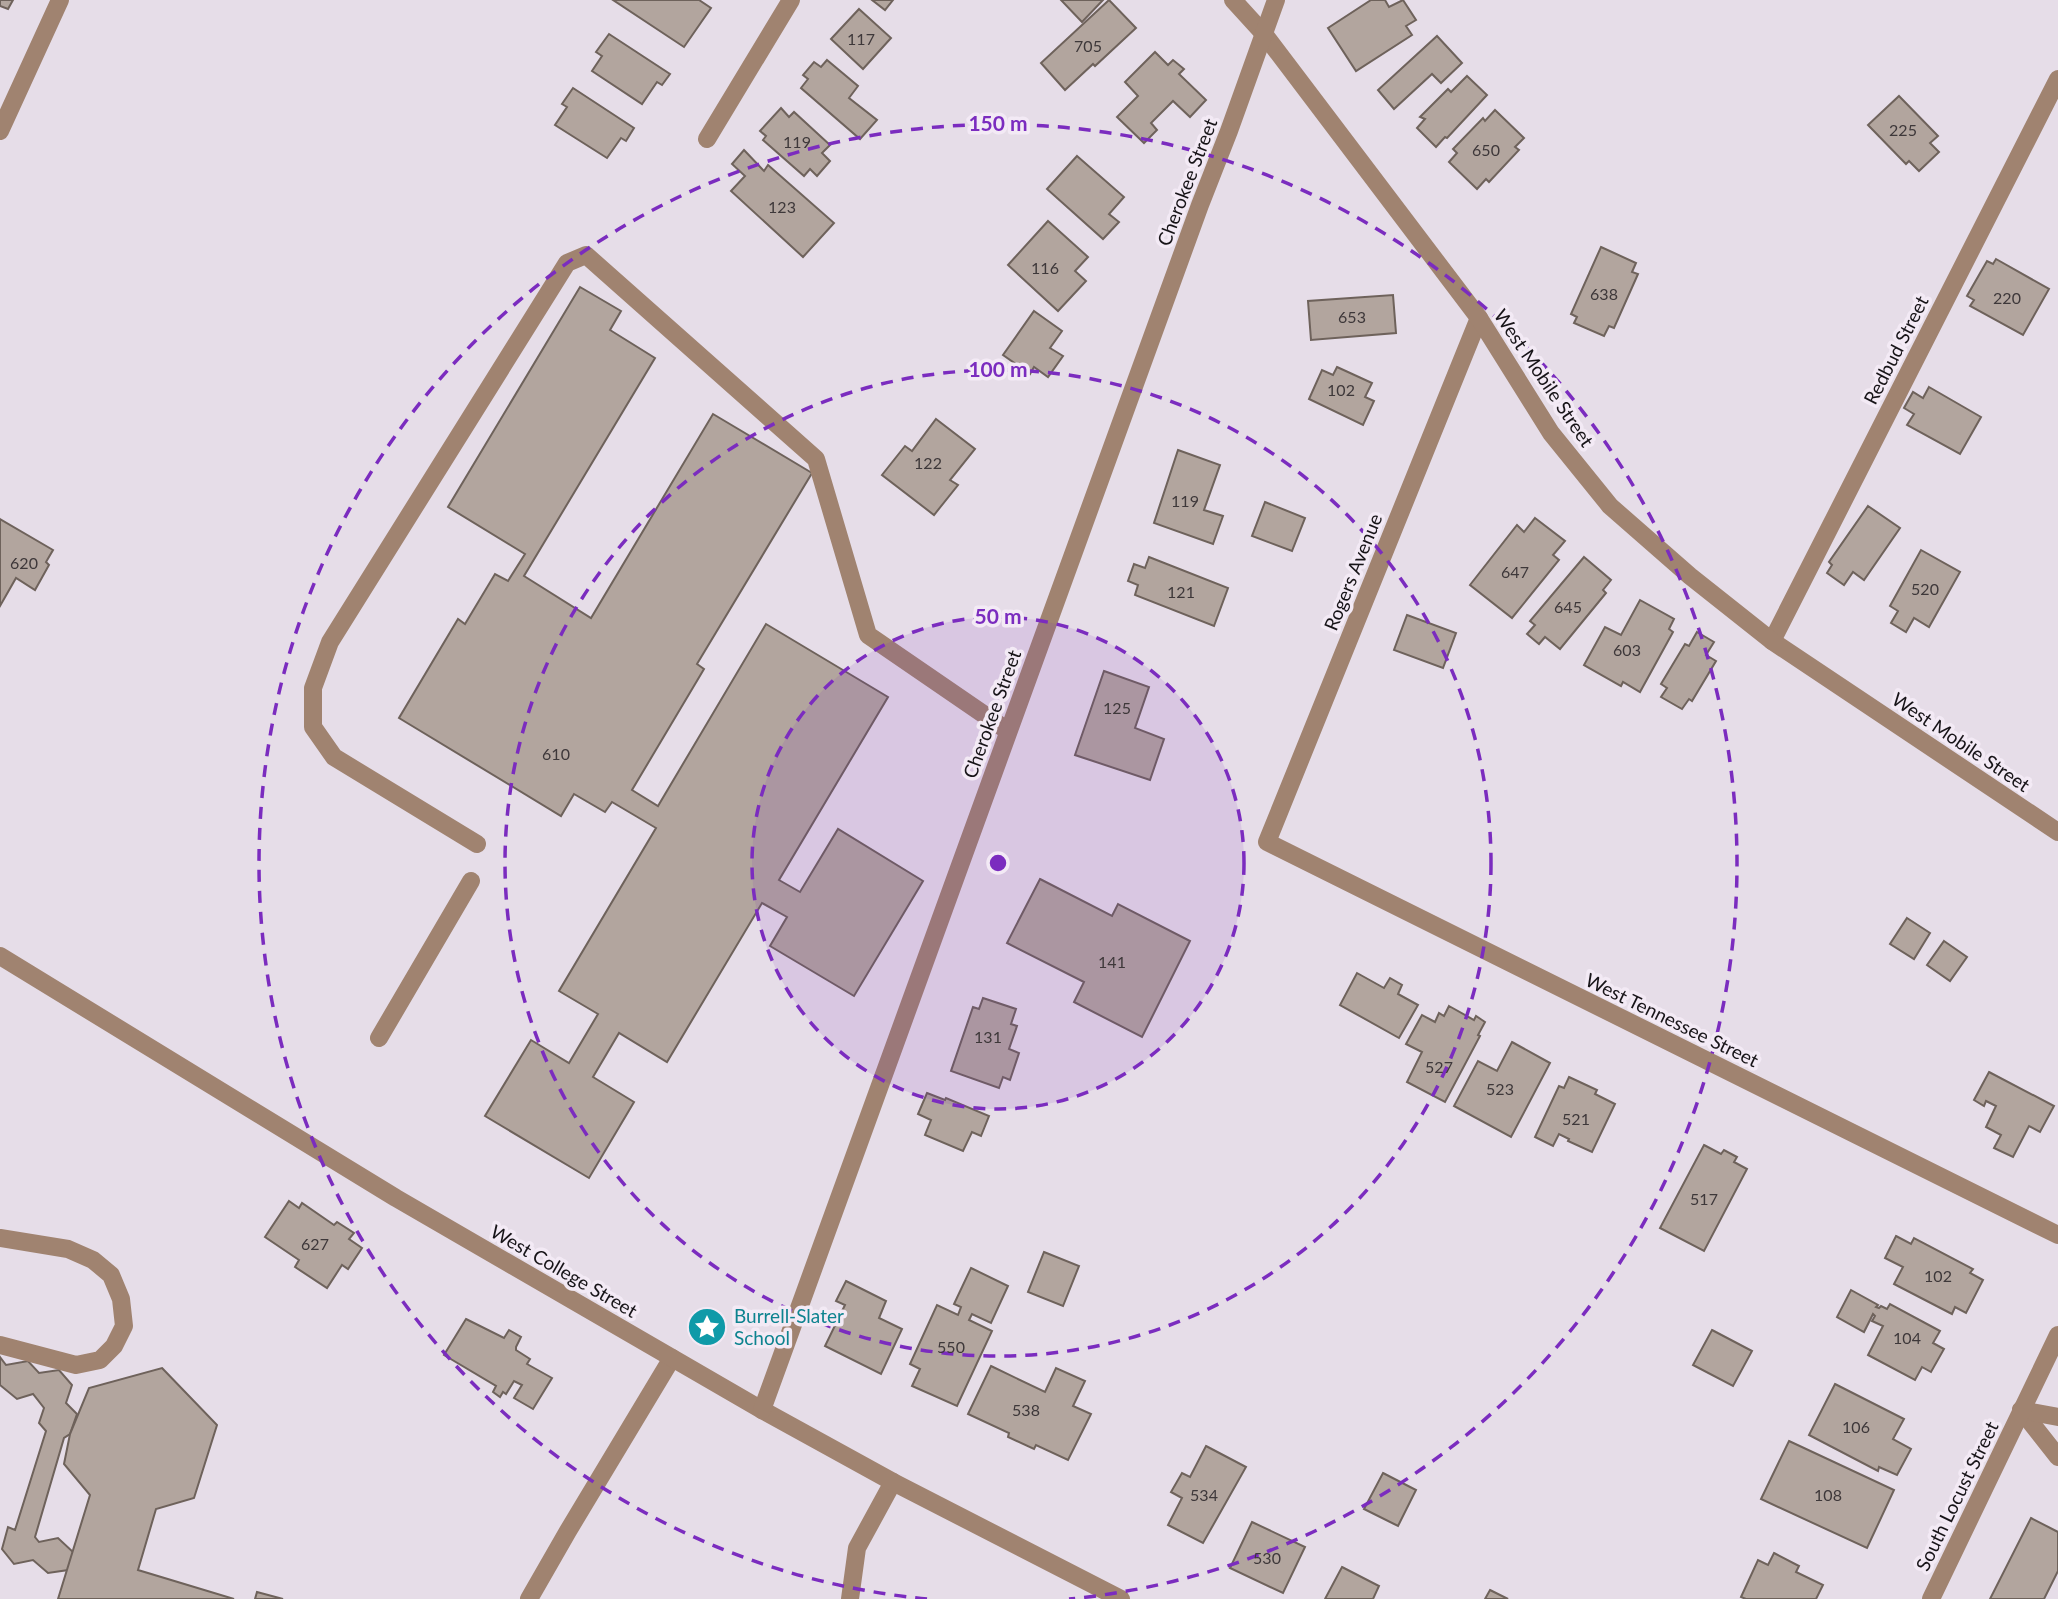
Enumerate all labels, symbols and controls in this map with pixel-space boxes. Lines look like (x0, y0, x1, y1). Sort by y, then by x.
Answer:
house number: 117 (847, 29, 875, 48)
house number: 705 (1074, 36, 1102, 55)
text: 150 m (968, 110, 1028, 135)
street label: Cherokee Street (1152, 115, 1221, 249)
house number: 225 (1889, 120, 1917, 139)
house number: 119 (783, 132, 811, 151)
house number: 650 (1472, 140, 1500, 159)
house number: 123 (768, 197, 796, 216)
house number: 116 (1031, 258, 1059, 277)
house number: 638 (1590, 284, 1618, 303)
house number: 220 (1993, 288, 2021, 307)
street label: Redbud Street (1858, 291, 1933, 408)
street label: West Mobile Street (1490, 304, 1599, 451)
house number: 653 (1338, 307, 1366, 326)
text: 100 m (968, 356, 1028, 381)
house number: 102 (1327, 380, 1355, 399)
house number: 122 (914, 453, 942, 472)
house number: 119 (1171, 491, 1199, 510)
street label: Rogers Avenue (1319, 510, 1386, 634)
house number: 620 (10, 553, 38, 572)
house number: 647 (1501, 562, 1529, 581)
house number: 520 (1911, 579, 1939, 598)
house number: 121 (1167, 582, 1195, 601)
house number: 645 (1554, 597, 1582, 616)
text: 50 m (974, 603, 1022, 628)
house number: 603 (1613, 640, 1641, 659)
street label: Cherokee Street (958, 646, 1025, 781)
street label: West Mobile Street (1888, 687, 2035, 796)
house number: 125 (1103, 698, 1131, 717)
house number: 610 (542, 744, 570, 763)
centre of rings (986, 851, 1010, 875)
house number: 141 (1098, 952, 1126, 971)
street label: West Tennessee Street (1582, 968, 1763, 1072)
house number: 131 (974, 1027, 1002, 1046)
house number: 527 (1425, 1057, 1453, 1076)
house number: 523 (1486, 1079, 1514, 1098)
house number: 521 (1562, 1109, 1590, 1128)
house number: 517 (1690, 1189, 1718, 1208)
street label: West College Street (487, 1219, 642, 1322)
house number: 627 (301, 1234, 329, 1253)
house number: 102 (1924, 1266, 1952, 1285)
place label: Burrell-Slater School (734, 1304, 844, 1349)
place icon: Burrell-Slater School (686, 1306, 728, 1348)
house number: 104 (1893, 1328, 1921, 1347)
house number: 550 (937, 1337, 965, 1356)
house number: 538 (1012, 1400, 1040, 1419)
house number: 106 (1842, 1417, 1870, 1436)
street label: South Locust Street (1910, 1417, 2003, 1574)
house number: 534 (1190, 1485, 1218, 1504)
house number: 108 (1814, 1485, 1842, 1504)
house number: 530 (1253, 1548, 1281, 1567)

